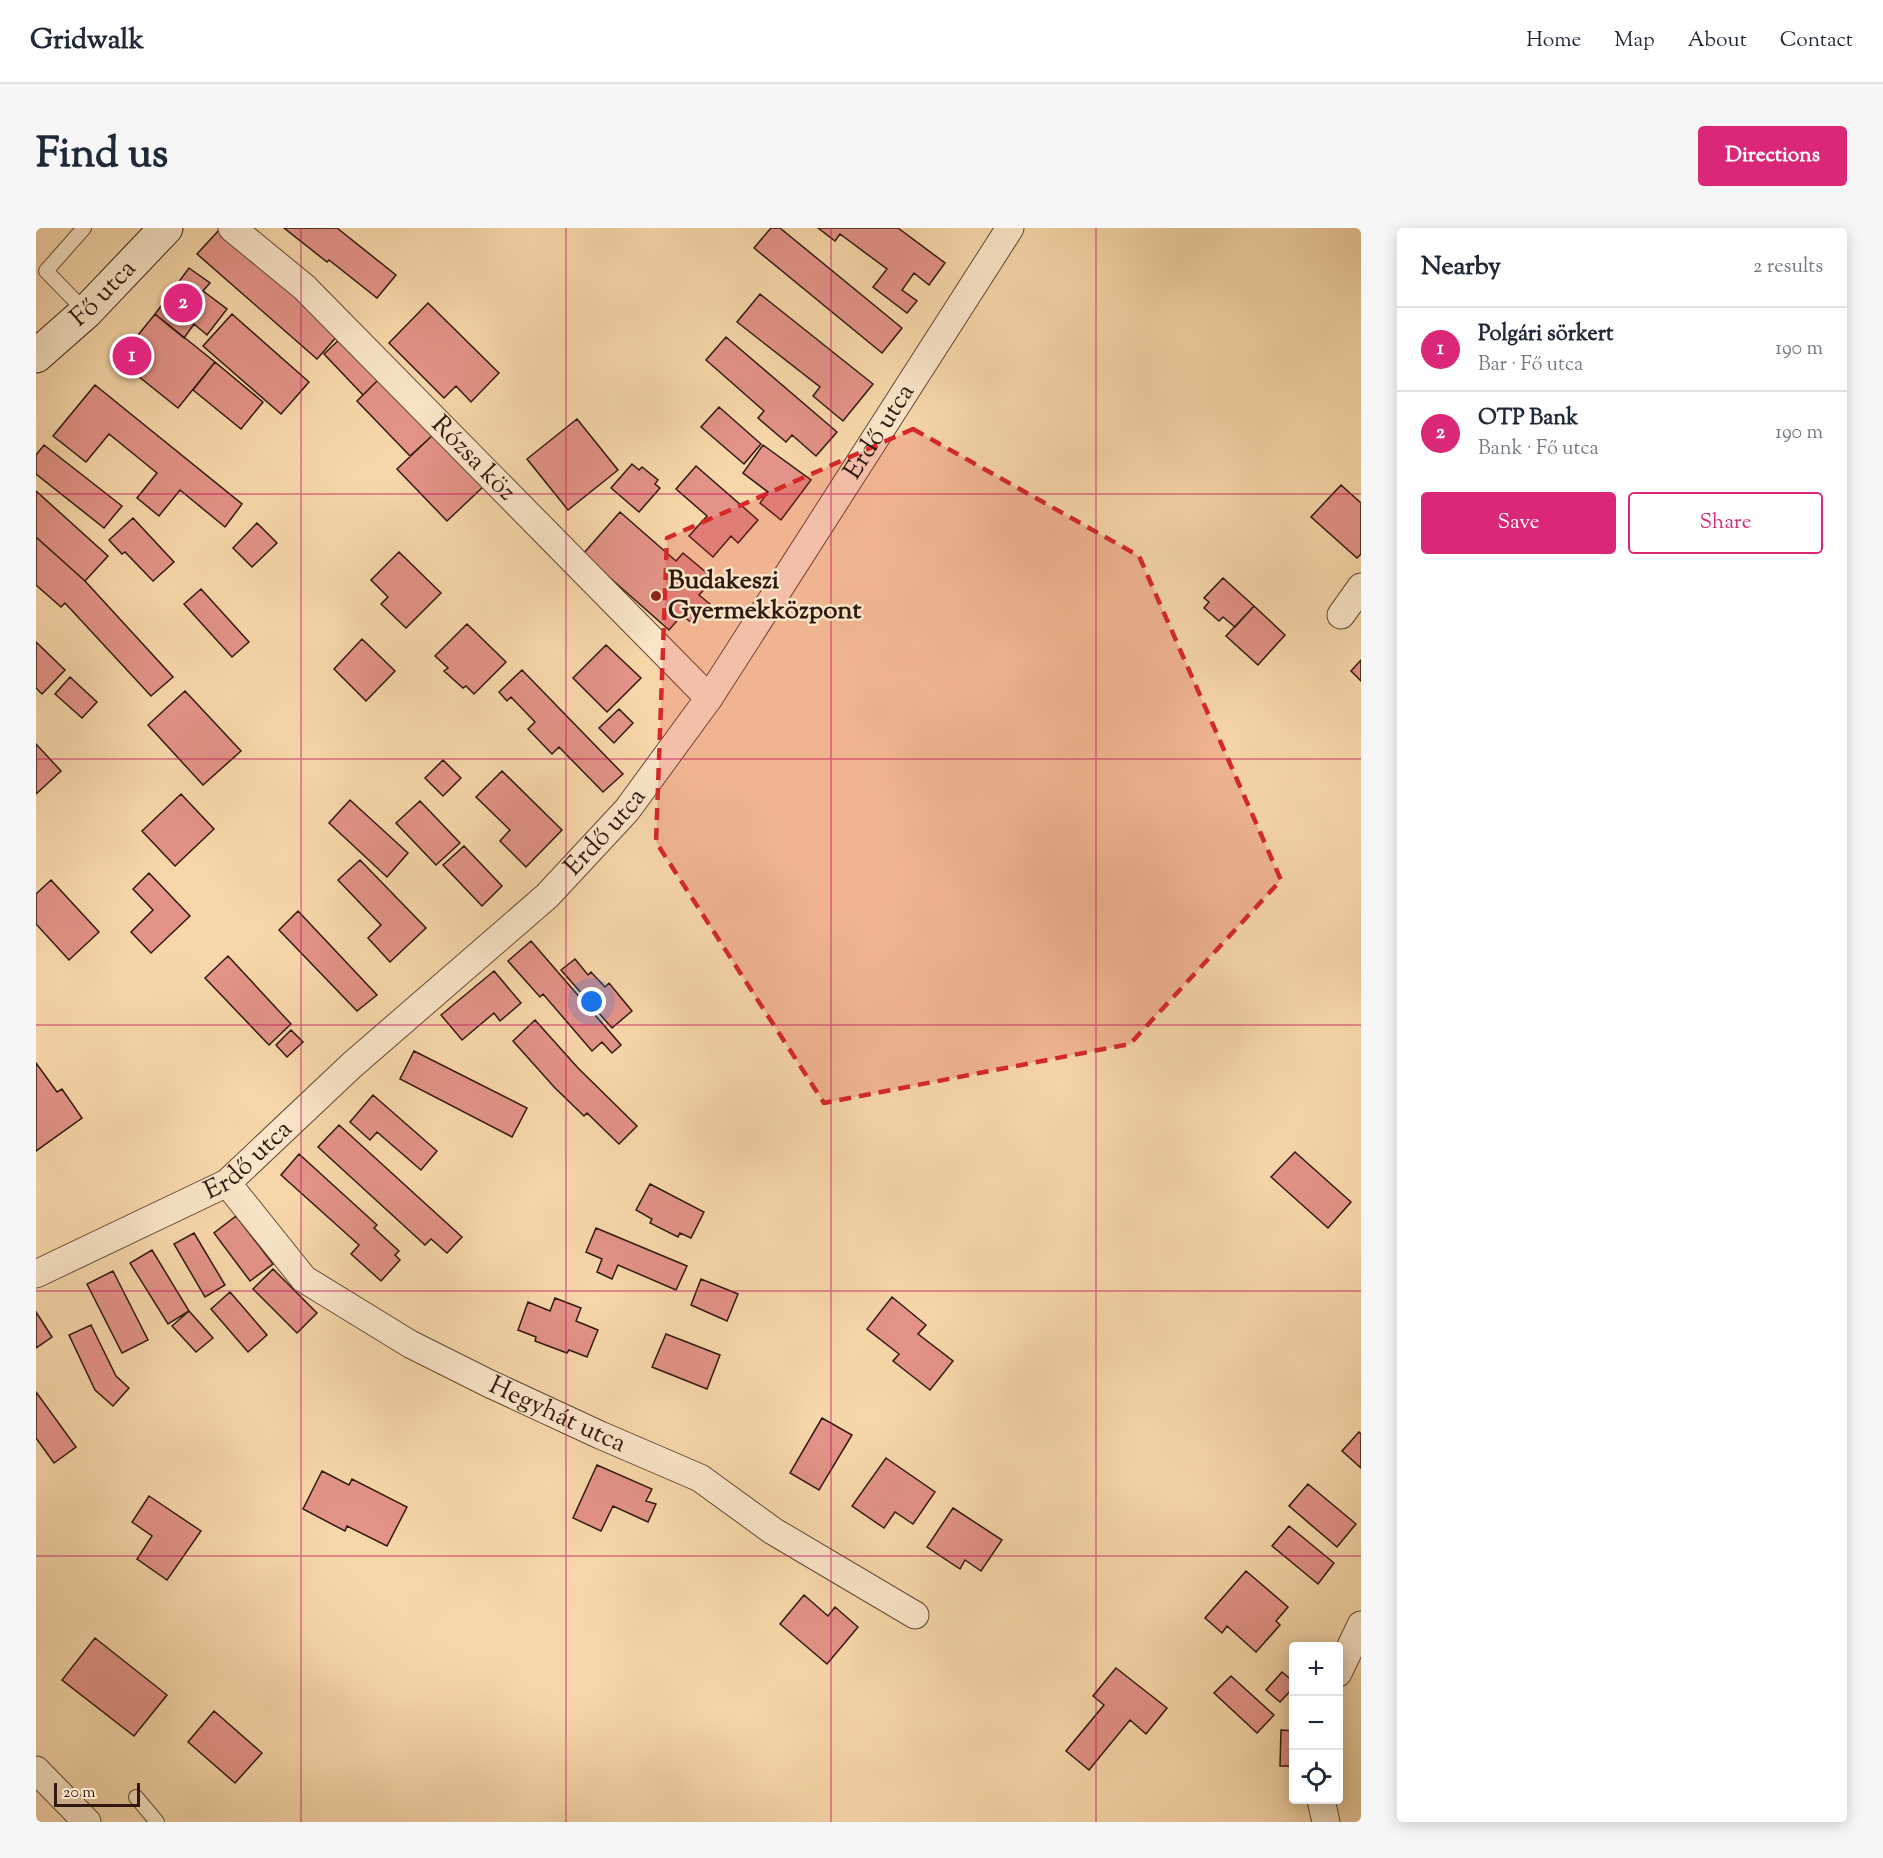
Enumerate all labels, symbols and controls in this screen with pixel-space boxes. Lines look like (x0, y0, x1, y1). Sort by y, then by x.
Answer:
text: Gridwalk (30, 21, 144, 61)
text: Home (1526, 26, 1581, 56)
text: Map (1614, 26, 1655, 56)
text: About (1688, 26, 1747, 56)
text: Contact (1780, 26, 1853, 56)
text: Find us (36, 126, 168, 186)
button: Directions (1698, 126, 1847, 186)
text: Nearby (1421, 249, 1501, 286)
street label: Fő utca (62, 251, 145, 336)
text: 2 results (1753, 253, 1823, 282)
pin: 2 (164, 280, 202, 326)
text: Polgári sörkert (1478, 319, 1613, 351)
pin: 1 (112, 334, 152, 378)
text: 1 (1437, 335, 1444, 364)
text: 190 m (1775, 335, 1823, 364)
text: Bar · Fő utca (1478, 351, 1583, 380)
street label: Erdő utca (835, 377, 924, 487)
text: OTP Bank (1478, 403, 1578, 435)
street label: Rózsa köz (422, 407, 524, 510)
text: 2 (1436, 419, 1445, 448)
text: 190 m (1775, 419, 1823, 448)
text: Bank · Fő utca (1478, 435, 1599, 464)
button: Save (1421, 492, 1616, 554)
button: Share (1628, 492, 1823, 554)
place label: Budakeszi Gyermekközpont (668, 563, 861, 630)
marker: Budakeszi Gyermekközpont (649, 589, 663, 603)
street label: Erdő utca (556, 781, 655, 885)
your location (577, 987, 606, 1016)
street label: Erdő utca (198, 1112, 301, 1210)
street label: Hegyhát utca (483, 1367, 632, 1462)
map controls (1289, 1642, 1343, 1804)
button: + (1289, 1642, 1343, 1696)
button: − (1289, 1696, 1343, 1750)
button: locate (1289, 1750, 1343, 1804)
scale bar (54, 1780, 140, 1808)
text: 20 m (63, 1782, 96, 1805)

